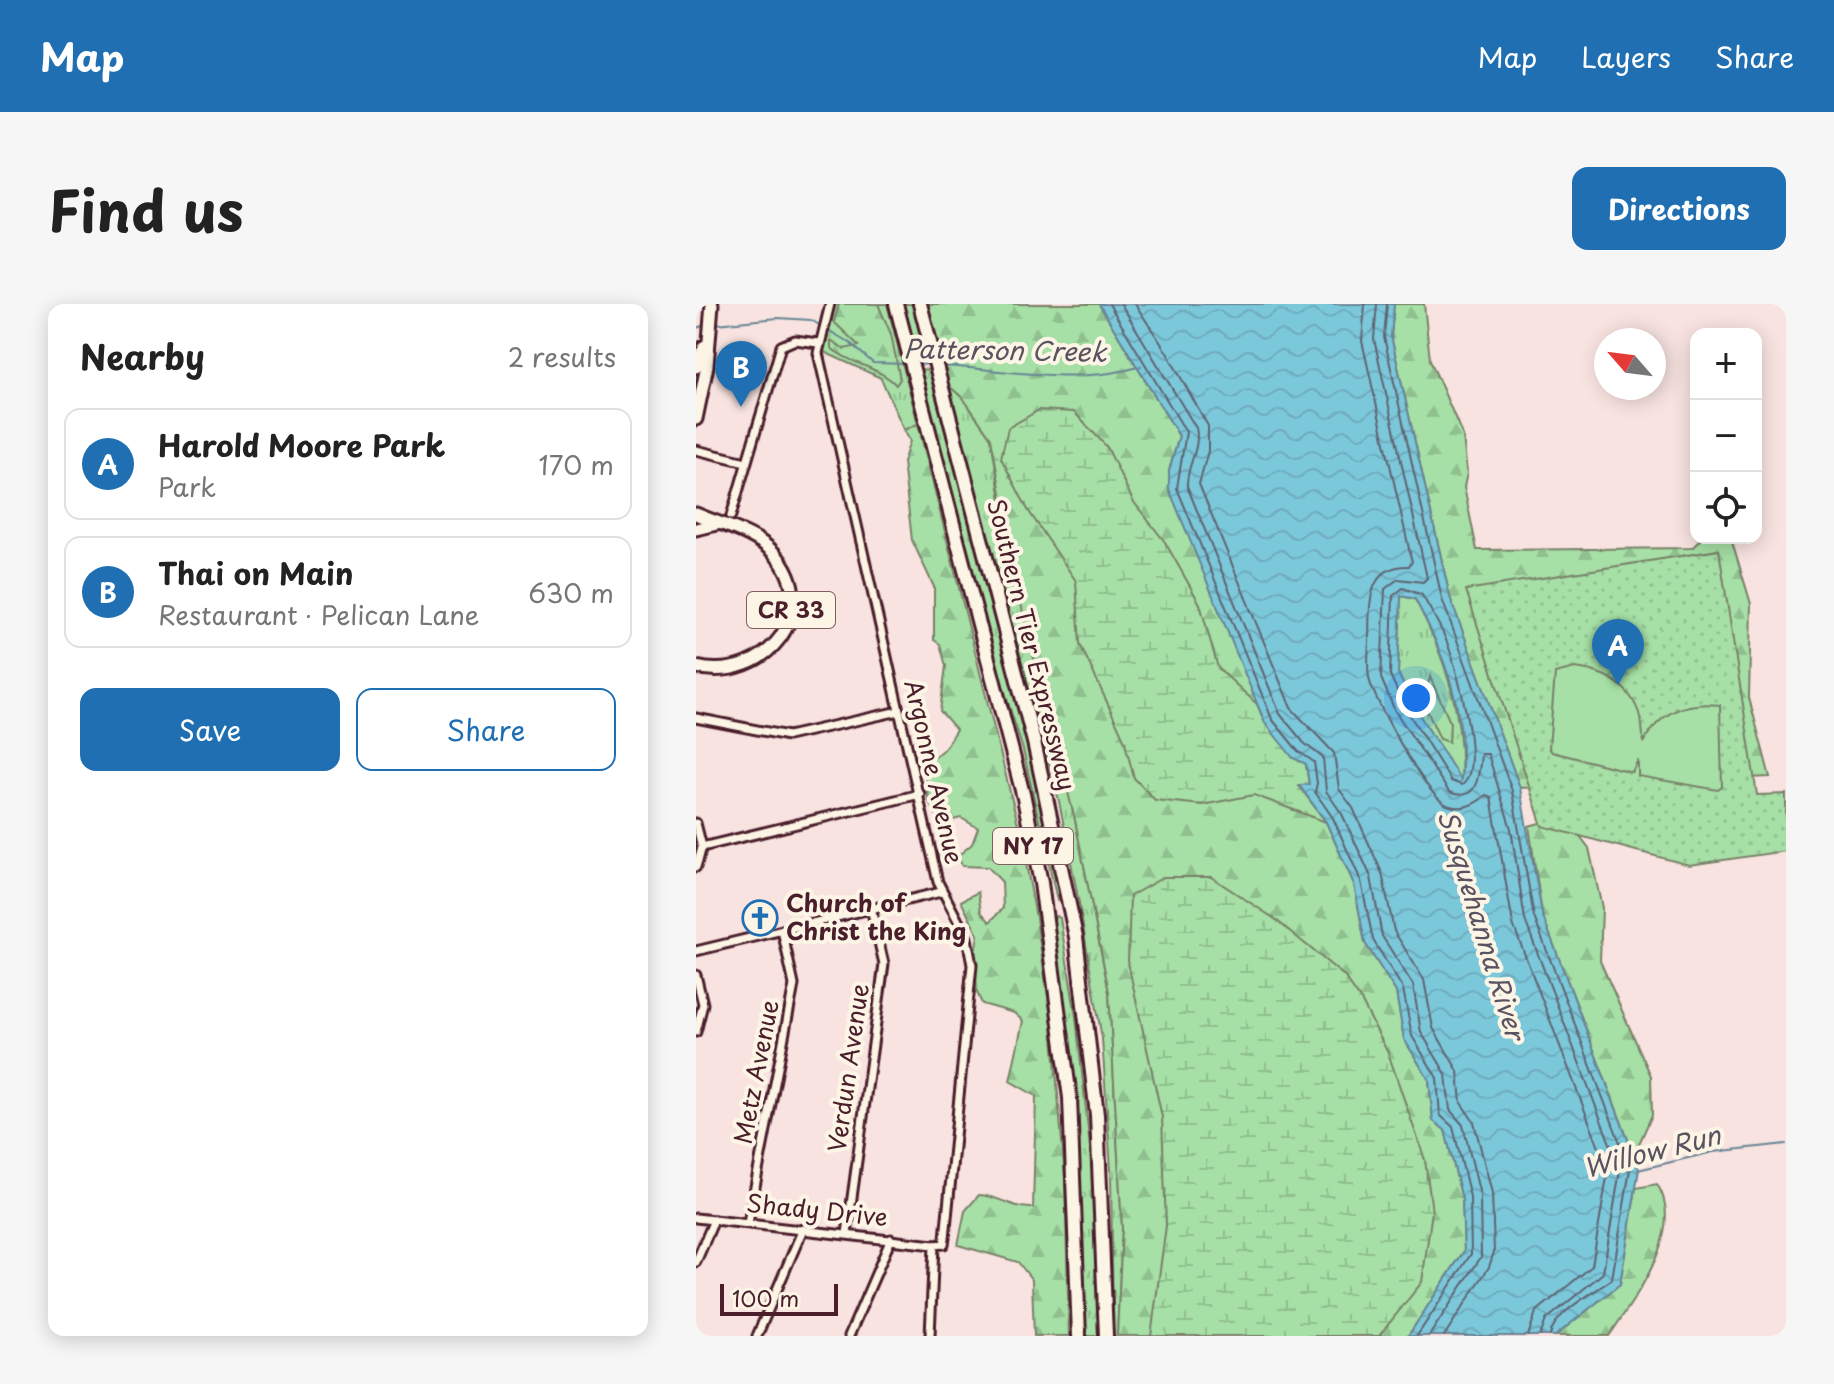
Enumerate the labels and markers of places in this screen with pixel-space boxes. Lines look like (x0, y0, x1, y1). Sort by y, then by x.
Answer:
pin: B (715, 341, 767, 407)
pin: A (1592, 619, 1644, 685)
place label: Church of Christ the King (786, 884, 966, 948)
church icon: Church of Christ the King (741, 899, 779, 937)

